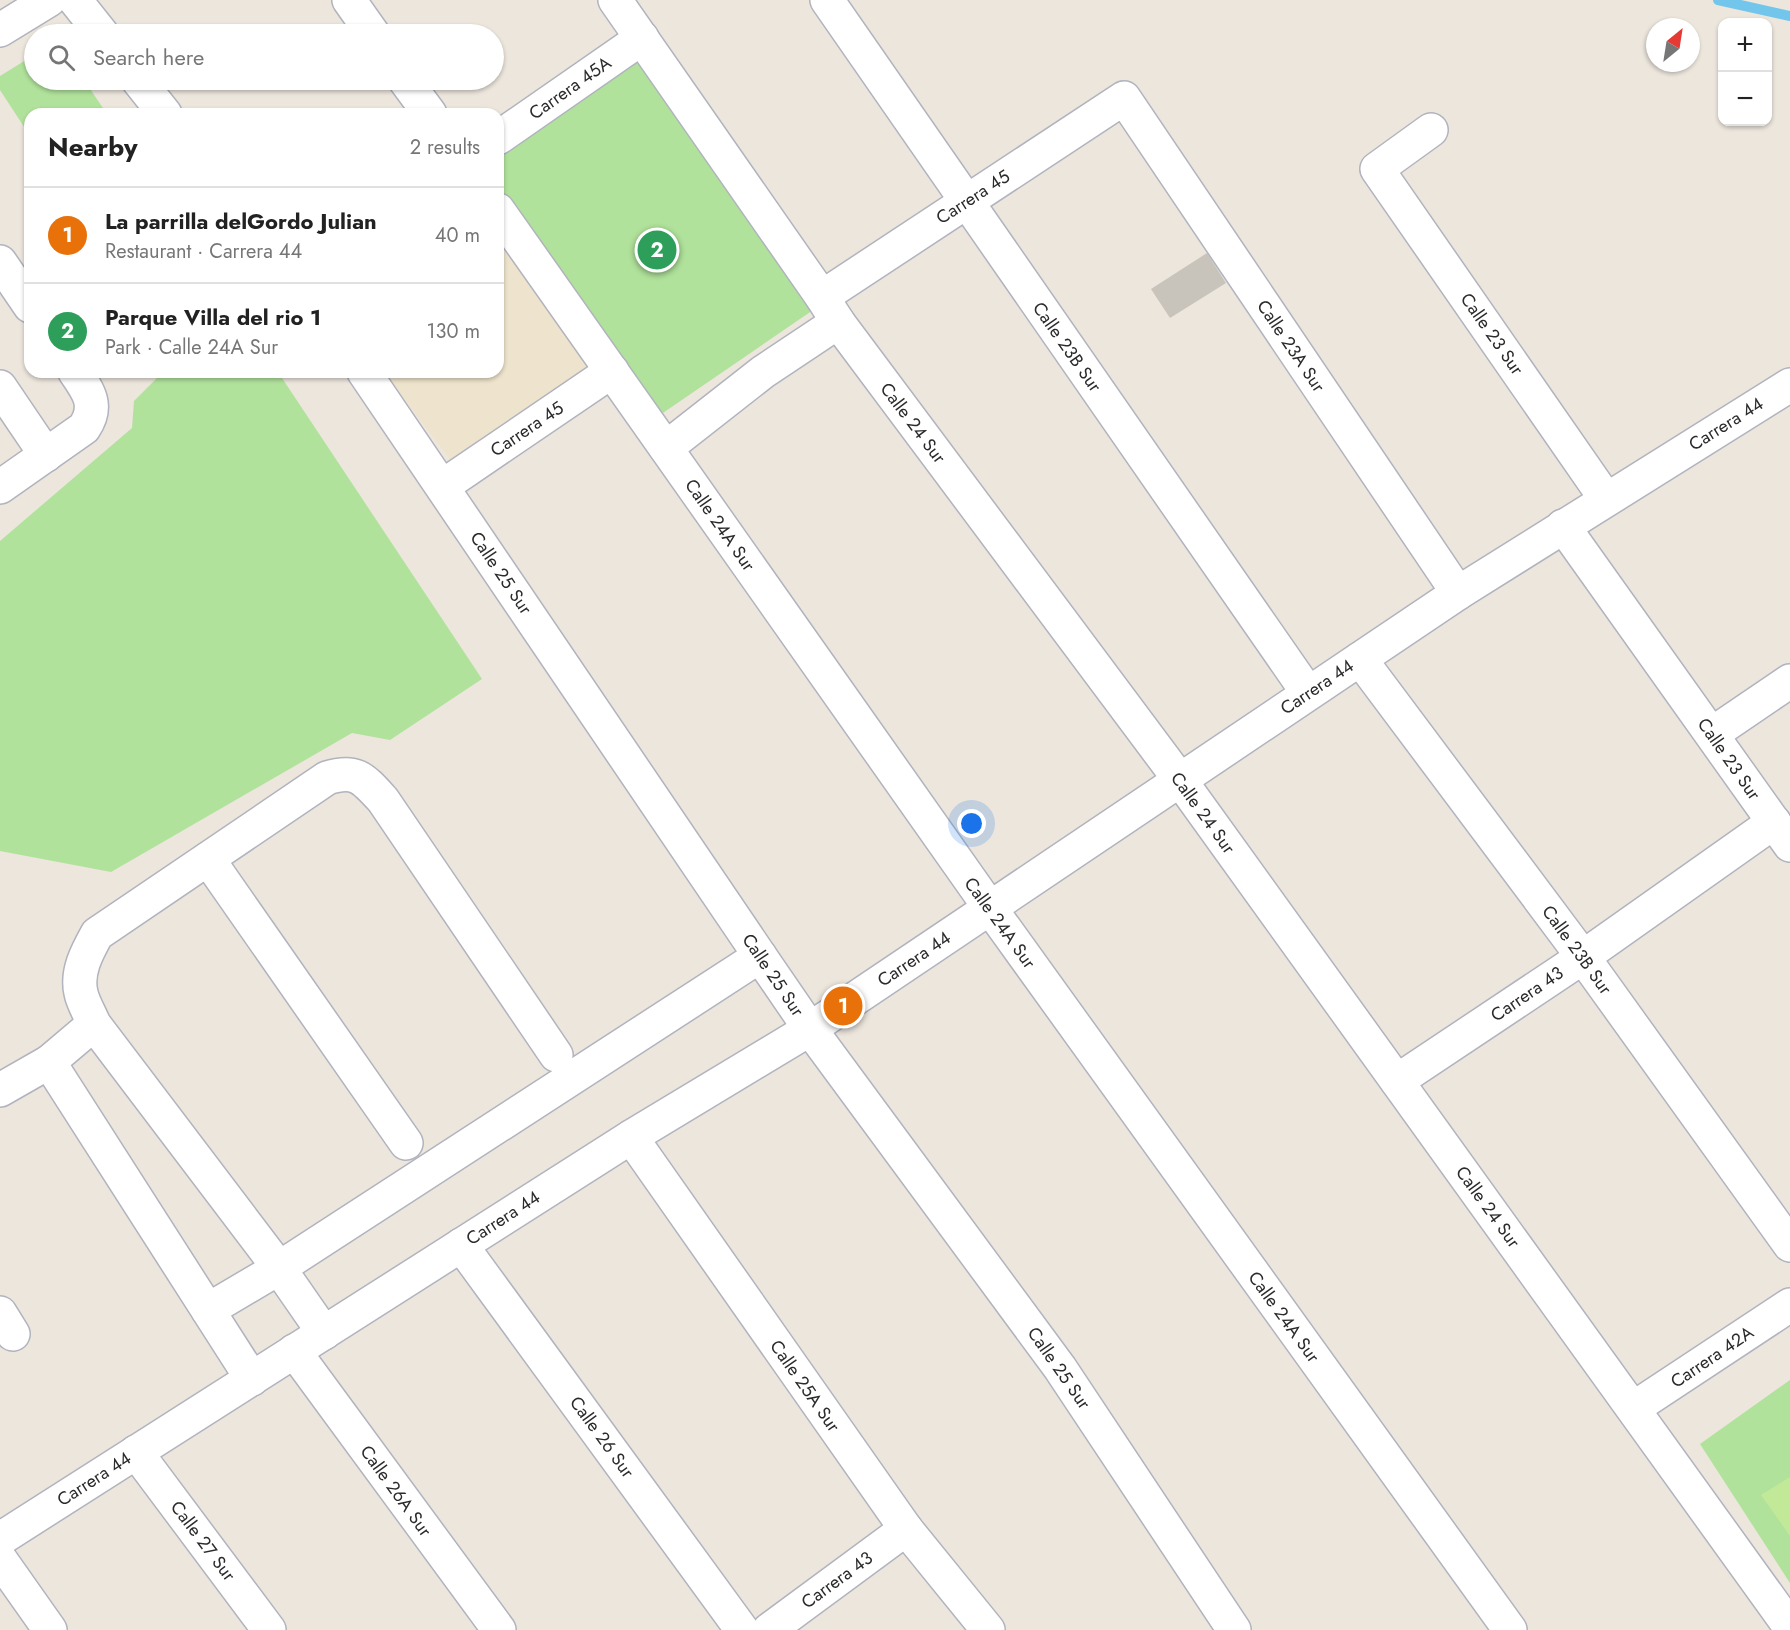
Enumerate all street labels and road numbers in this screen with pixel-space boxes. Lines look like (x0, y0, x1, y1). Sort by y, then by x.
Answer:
street label: Carrera 45A (524, 50, 617, 126)
street label: Carrera 45 (931, 163, 1015, 231)
street label: Calle 23 Sur (1454, 288, 1530, 381)
street label: Calle 23A Sur (1250, 295, 1332, 398)
street label: Calle 23B Sur (1026, 297, 1108, 398)
street label: Calle 24 Sur (874, 377, 953, 470)
street label: Carrera 44 (1684, 391, 1768, 457)
street label: Carrera 45 (485, 395, 569, 463)
street label: Calle 24A Sur (679, 474, 762, 577)
street label: Calle 25 Sur (464, 526, 539, 620)
street label: Carrera 44 (1275, 653, 1359, 721)
street label: Calle 23 Sur (1691, 713, 1767, 806)
street label: Calle 24 Sur (1164, 767, 1242, 860)
street label: Calle 24A Sur (958, 872, 1043, 975)
street label: Calle 23B Sur (1536, 900, 1619, 1001)
street label: Carrera 44 (872, 925, 956, 993)
street label: Calle 25 Sur (736, 928, 811, 1022)
street label: Carrera 43 (1485, 960, 1569, 1028)
street label: Calle 24 Sur (1449, 1161, 1527, 1254)
street label: Carrera 44 (461, 1184, 545, 1252)
street label: Calle 24A Sur (1242, 1266, 1327, 1369)
street label: Carrera 42A (1665, 1320, 1759, 1394)
street label: Calle 25 Sur (1021, 1322, 1097, 1415)
street label: Calle 25A Sur (764, 1335, 847, 1438)
street label: Calle 26 Sur (563, 1391, 641, 1484)
street label: Calle 26A Sur (354, 1440, 439, 1543)
street label: Carrera 44 (52, 1445, 136, 1513)
street label: Calle 27 Sur (164, 1495, 242, 1587)
street label: Carrera 43 (796, 1545, 878, 1615)

